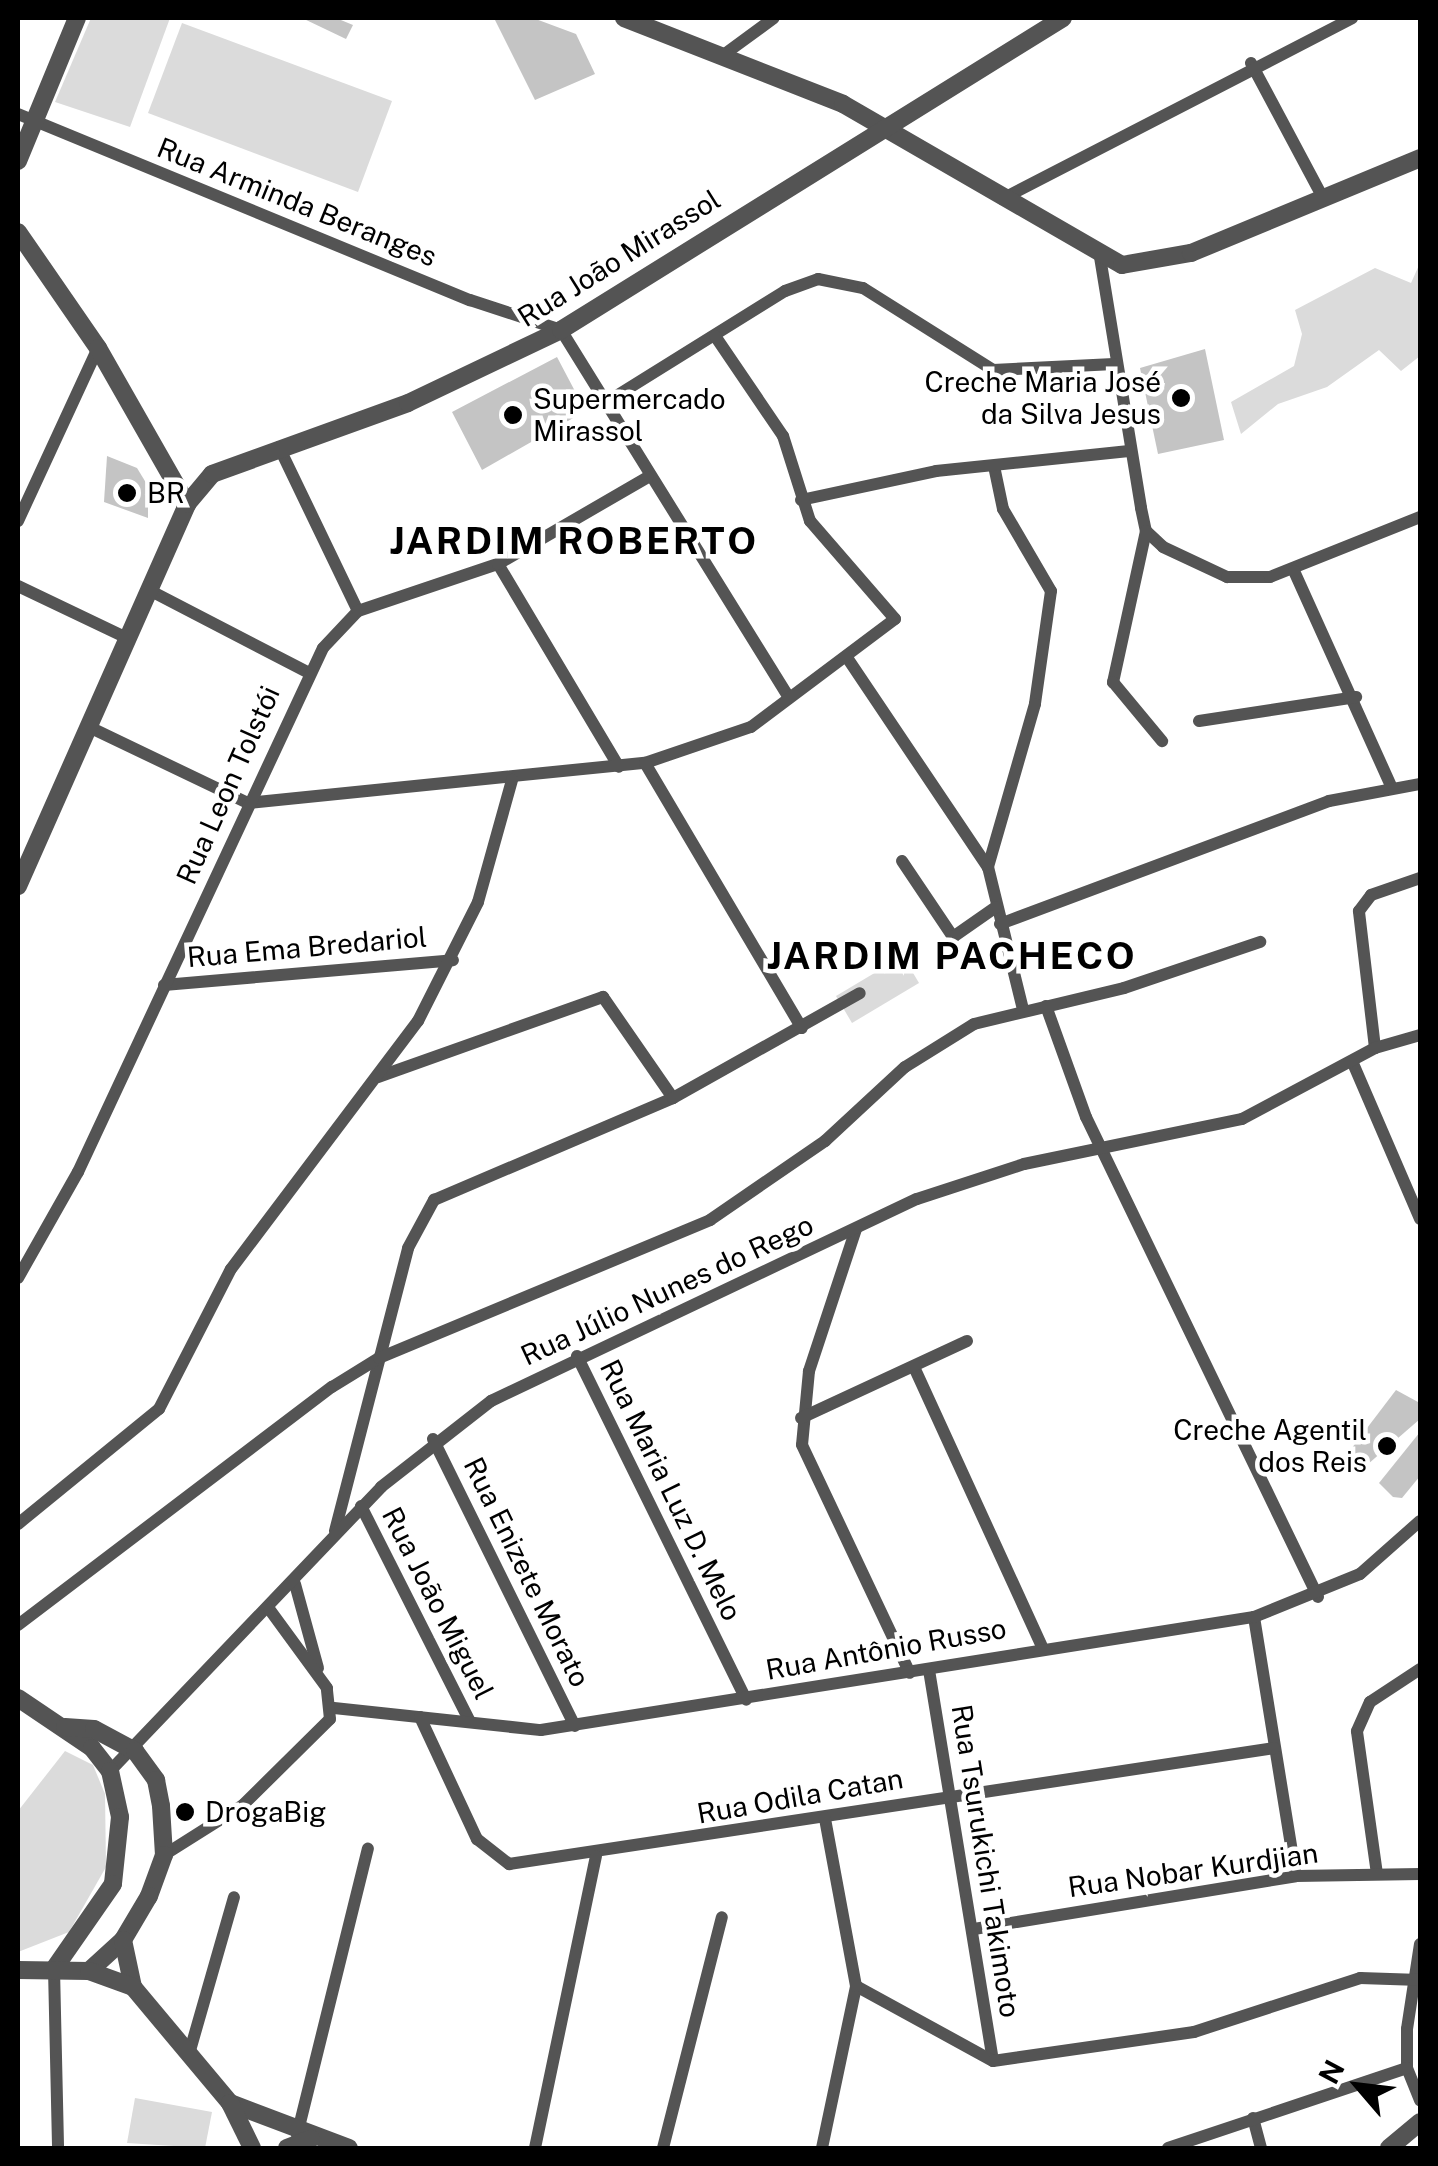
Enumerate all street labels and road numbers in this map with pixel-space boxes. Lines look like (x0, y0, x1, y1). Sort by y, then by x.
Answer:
street label: Rua Arminda Beranges (152, 131, 442, 273)
street label: Rua João Mirassol (512, 182, 726, 334)
street label: Rua Leon Tolstói (169, 681, 287, 889)
street label: Rua Ema Bredariol (186, 920, 428, 974)
street label: Rua Júlio Nunes do Rego (515, 1207, 819, 1373)
street label: Rua Maria Luz D. Melo (593, 1354, 749, 1626)
street label: Rua Enizete Morato (457, 1452, 597, 1692)
street label: Rua João Miguel (375, 1501, 501, 1705)
street label: Rua Antônio Russo (763, 1611, 1009, 1687)
street label: Rua Tsurukichi Takimoto (945, 1702, 1027, 2020)
street label: Rua Odila Catan (694, 1761, 906, 1831)
street label: Rua Nobar Kurdjian (1066, 1836, 1320, 1904)

